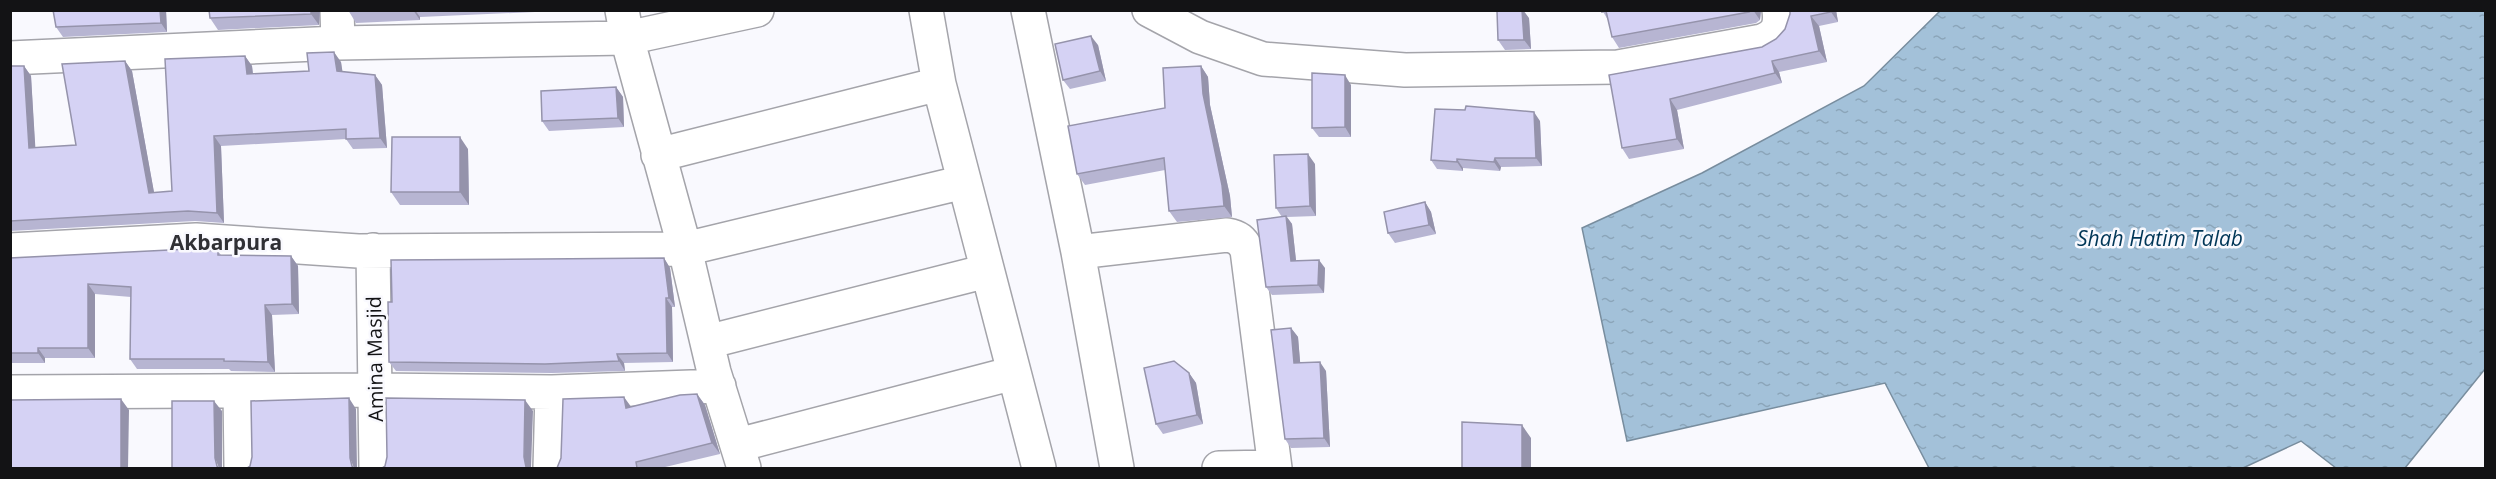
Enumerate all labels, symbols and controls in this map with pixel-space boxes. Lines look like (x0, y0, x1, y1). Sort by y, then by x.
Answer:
water label: Shah Hatim Talab (2077, 224, 2243, 252)
district label: Akbarpura (170, 228, 282, 256)
street label: Amina Masjid (360, 296, 389, 422)

